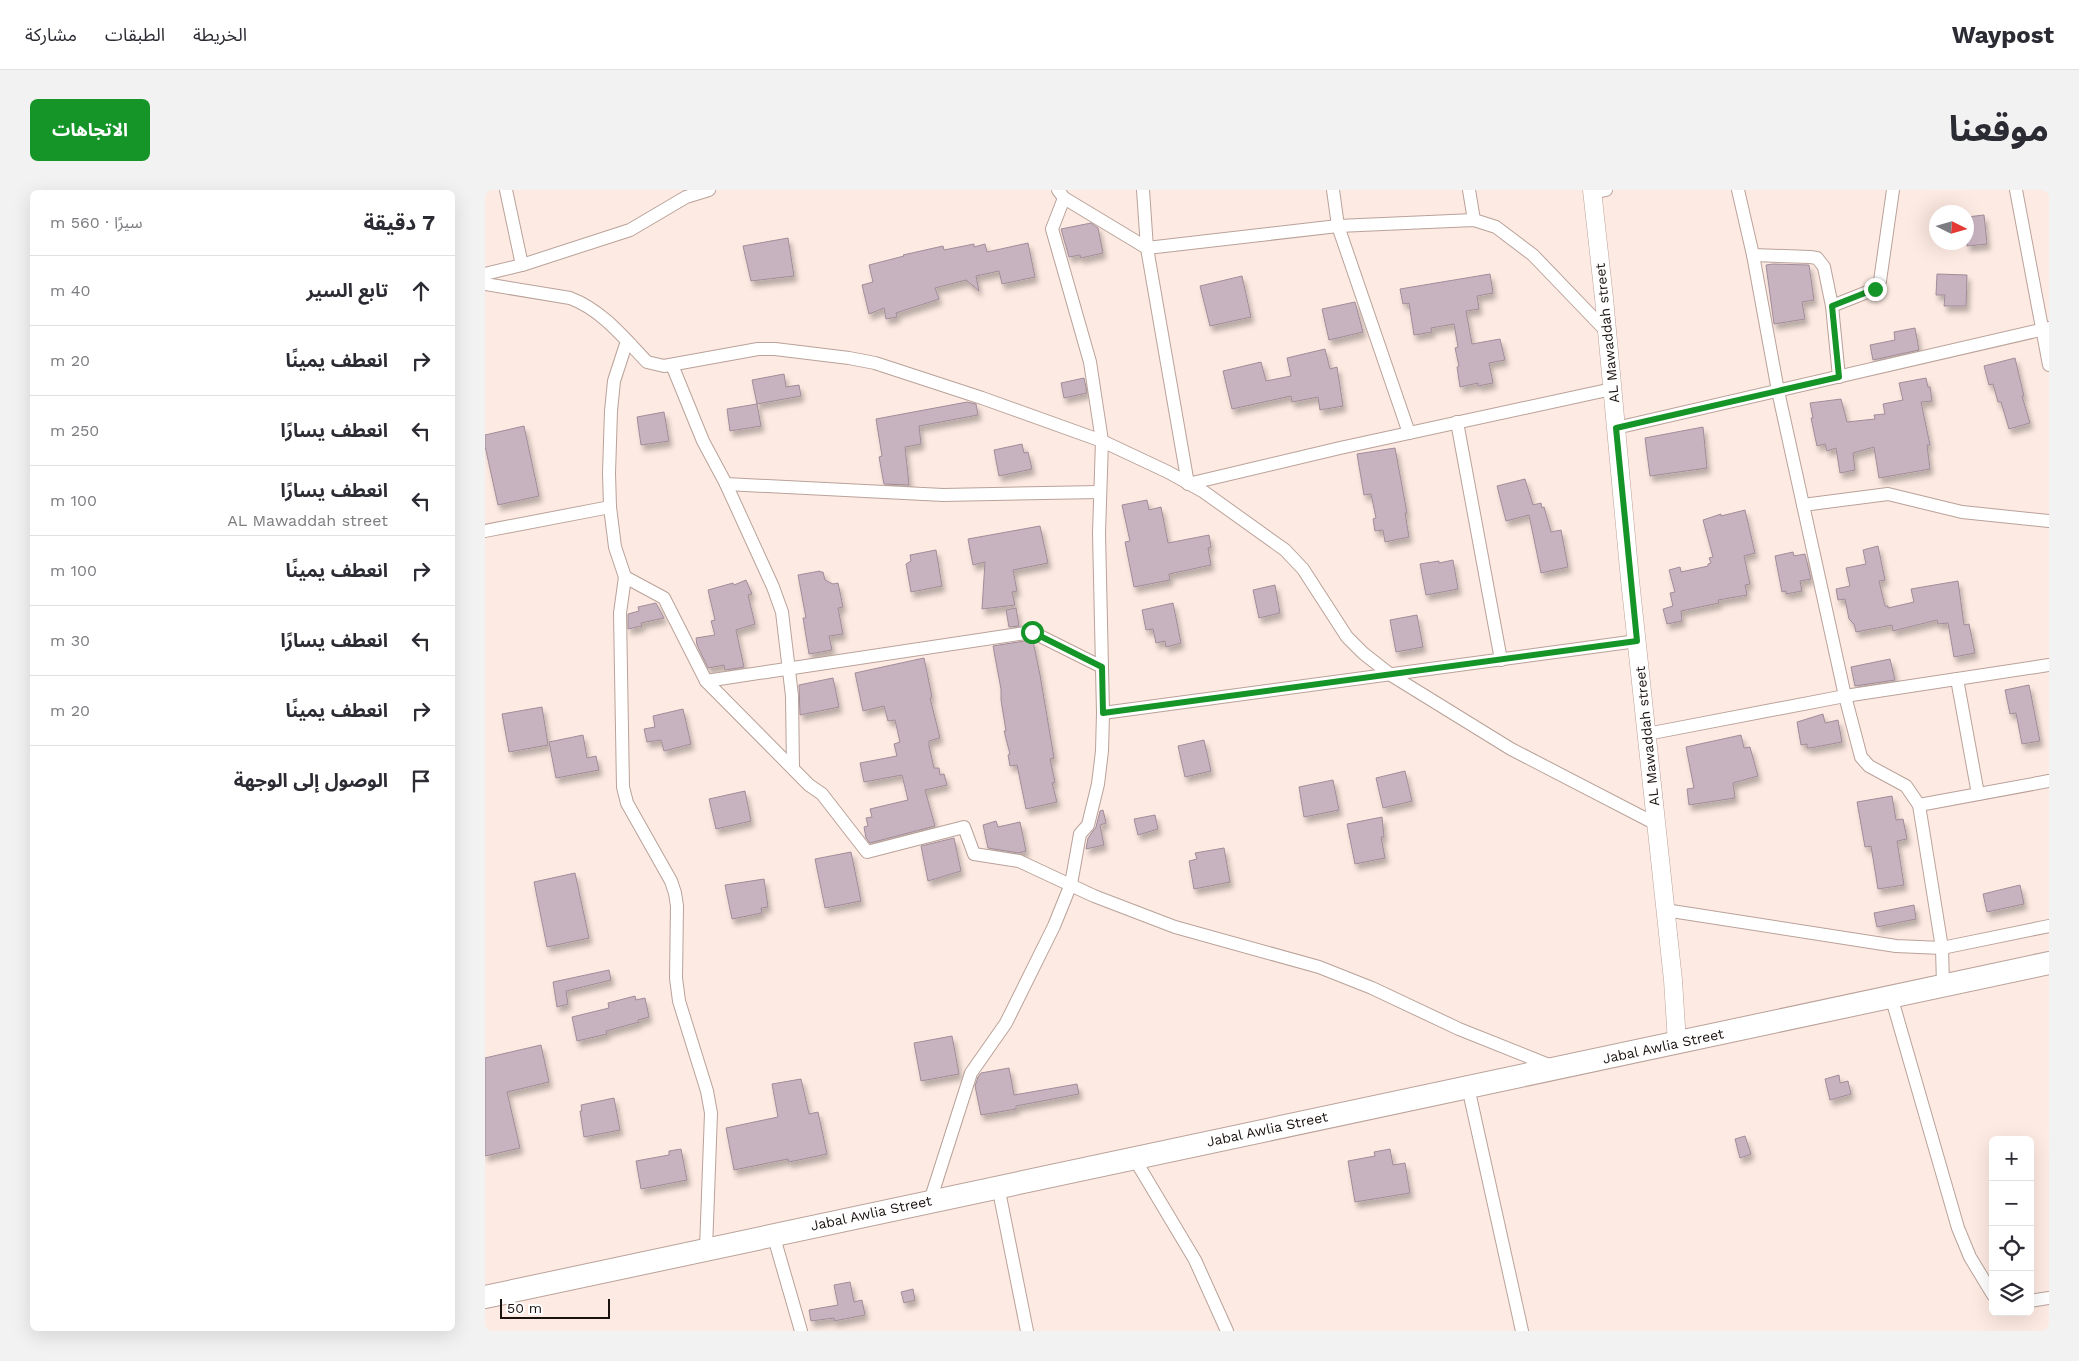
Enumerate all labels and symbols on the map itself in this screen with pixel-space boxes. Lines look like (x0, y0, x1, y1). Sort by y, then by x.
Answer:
north arrow (1929, 205, 1974, 250)
street label: AL Mawaddah street (1592, 262, 1622, 404)
route end (1864, 278, 1887, 301)
route start (1021, 621, 1044, 644)
street label: AL Mawaddah street (1632, 665, 1662, 807)
street label: Jabal Awlia Street (1601, 1025, 1725, 1067)
street label: Jabal Awlia Street (1205, 1108, 1329, 1150)
street label: Jabal Awlia Street (809, 1192, 933, 1234)
scale bar (500, 1296, 610, 1319)

